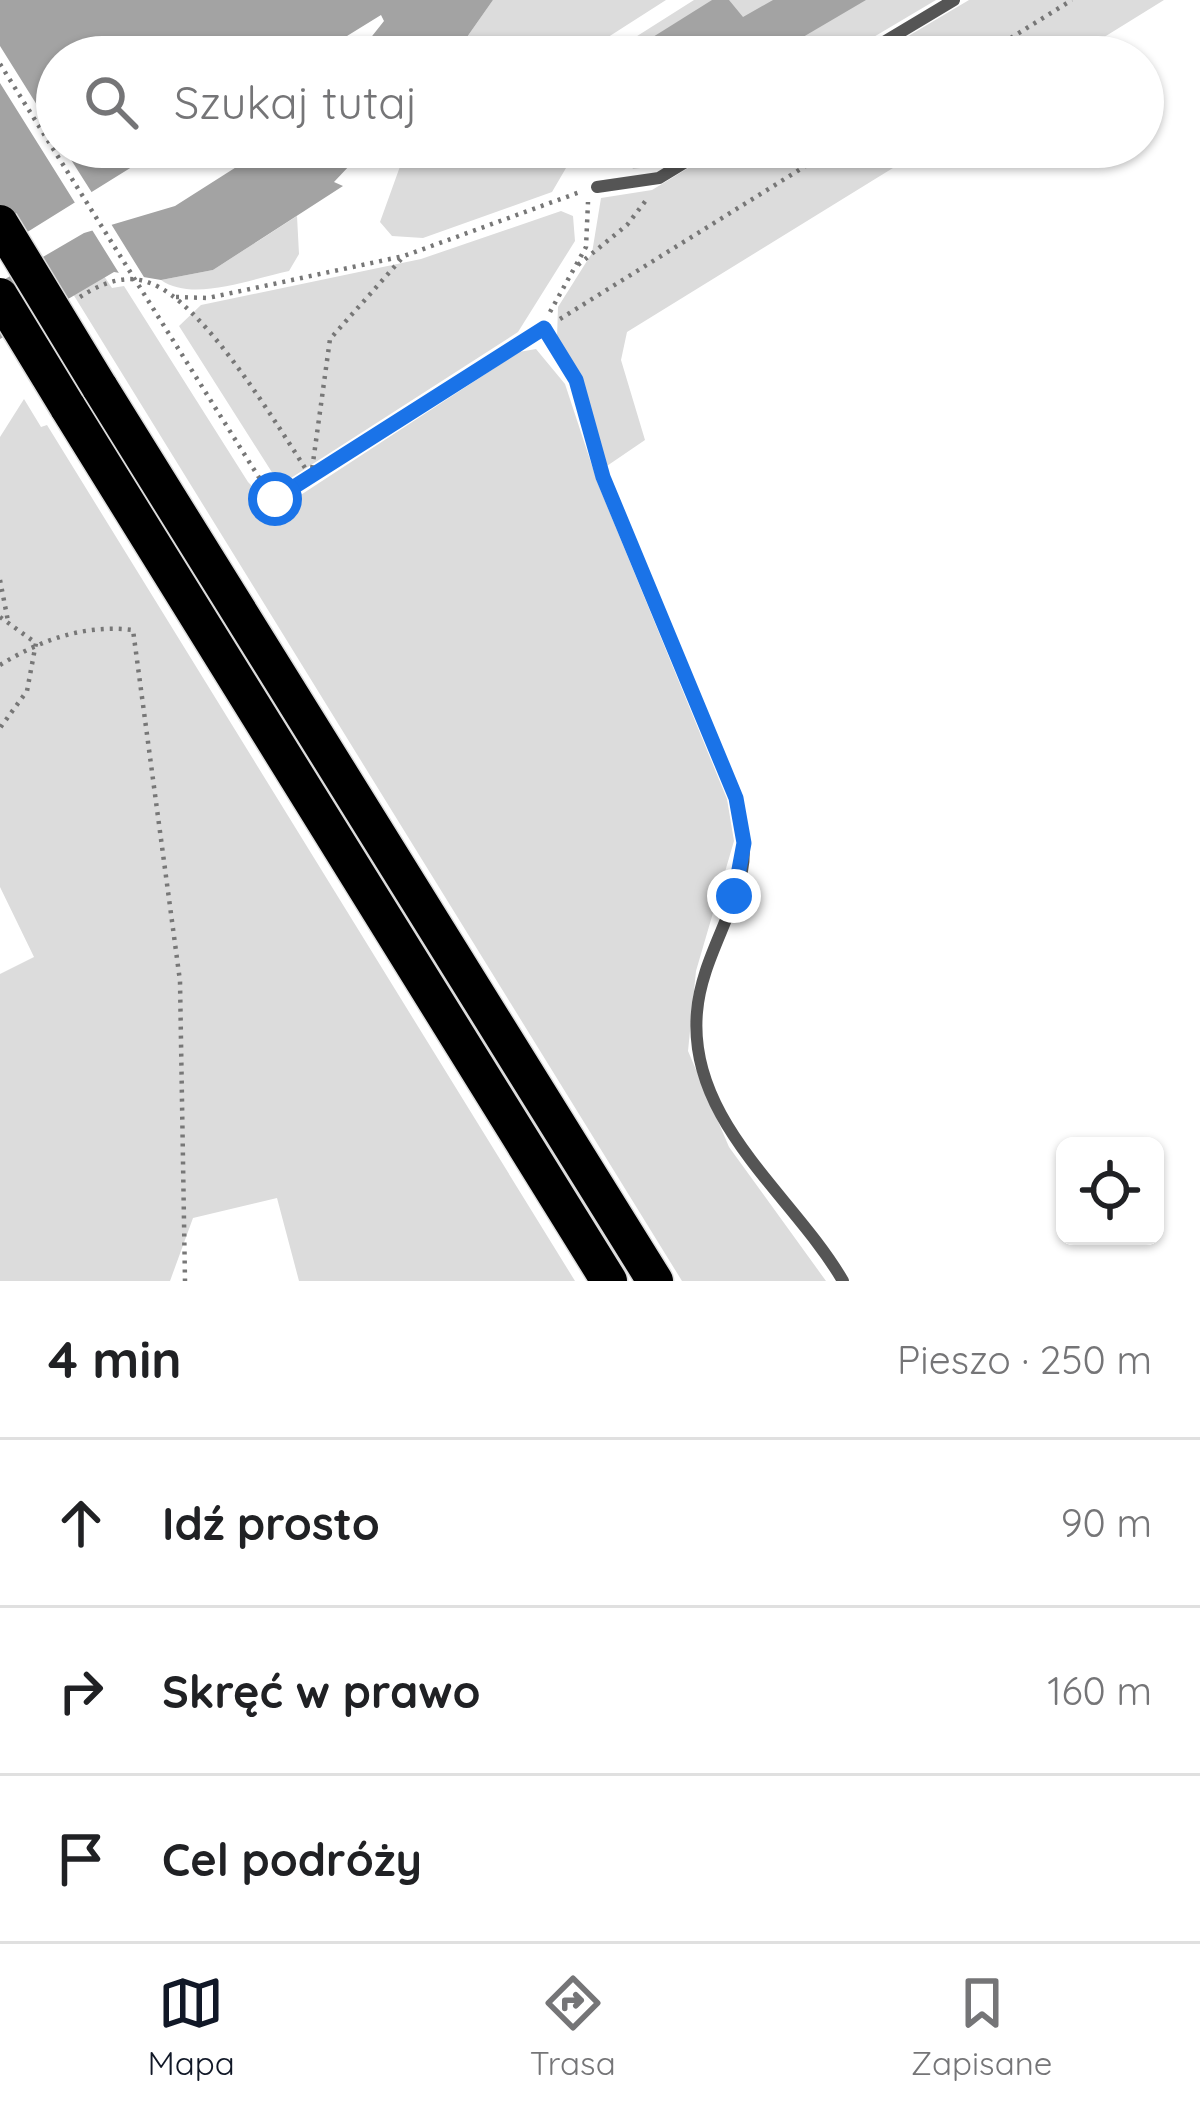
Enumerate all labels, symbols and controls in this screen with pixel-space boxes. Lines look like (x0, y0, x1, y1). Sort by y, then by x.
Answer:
search box (36, 36, 1164, 168)
icon: search (78, 69, 144, 135)
text: Szukaj tutaj (174, 74, 418, 130)
route start (248, 472, 302, 526)
route end (707, 869, 761, 923)
map controls (1056, 1137, 1164, 1245)
button: locate (1056, 1137, 1164, 1245)
text: 4 min (48, 1327, 182, 1391)
text: Pieszo · 250 m (897, 1335, 1152, 1384)
icon: ahead (48, 1490, 114, 1556)
text: Idź prosto (162, 1495, 380, 1551)
text: 90 m (1061, 1498, 1152, 1547)
icon: right (48, 1658, 114, 1724)
text: Skręć w prawo (162, 1663, 481, 1719)
text: 160 m (1047, 1666, 1152, 1715)
icon: arrive (48, 1826, 114, 1892)
text: Cel podróży (162, 1831, 422, 1887)
tab: Mapa (147, 1970, 235, 2083)
tab: Trasa (530, 1970, 616, 2083)
tab: Zapisane (911, 1970, 1053, 2083)

